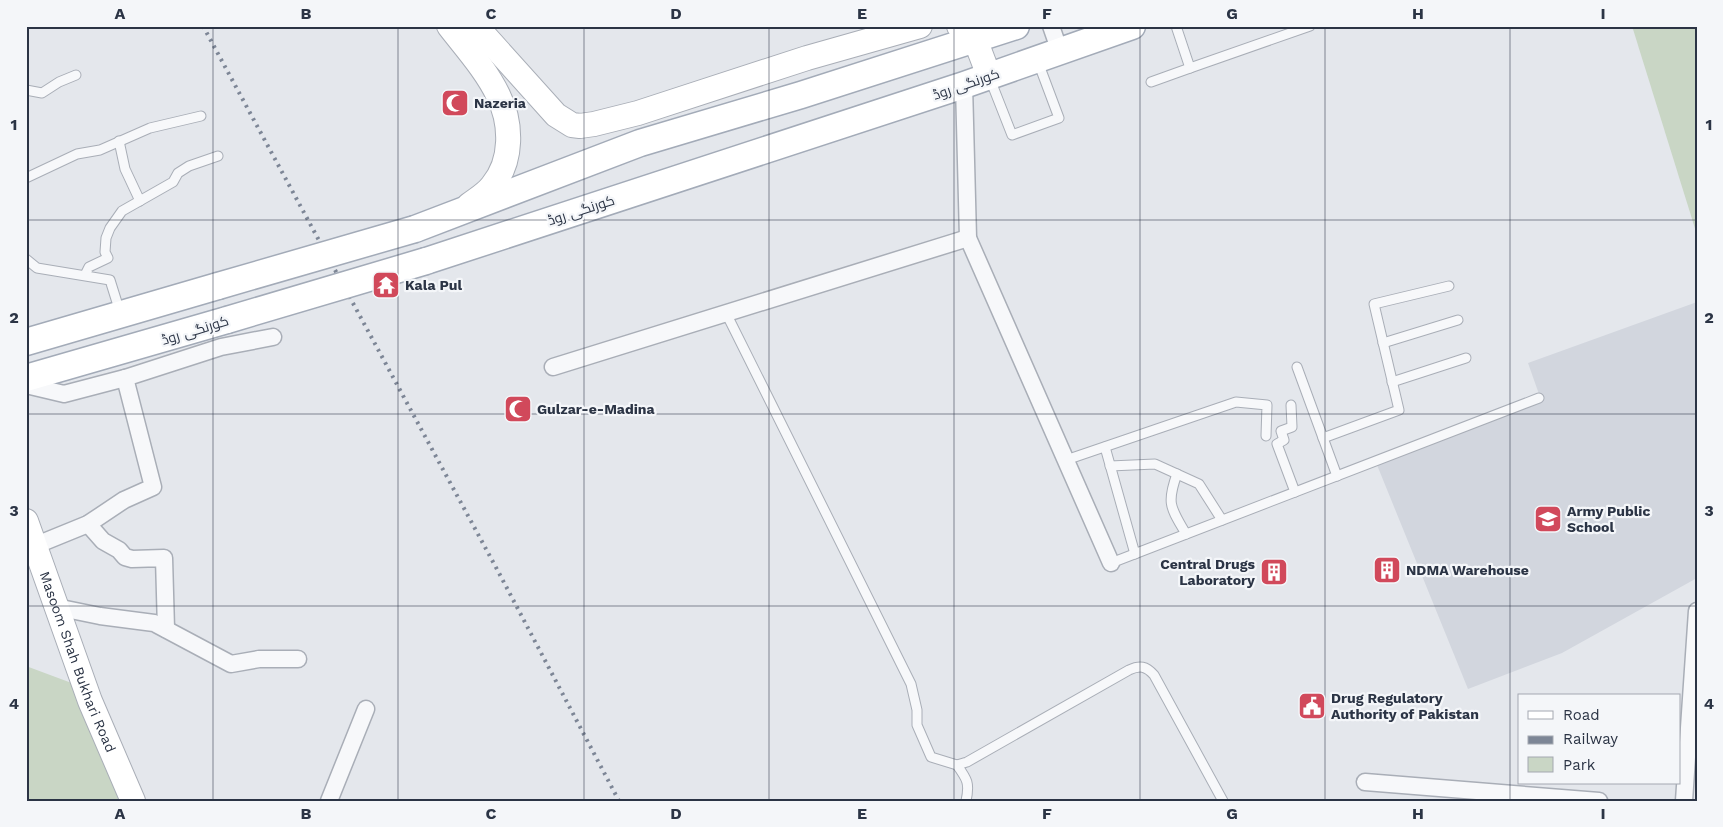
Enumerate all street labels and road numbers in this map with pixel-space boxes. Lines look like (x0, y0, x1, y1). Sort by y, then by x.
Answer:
street label: کورنگی روڈ (931, 65, 1001, 103)
street label: کورنگی روڈ (546, 192, 616, 228)
street label: کورنگی روڈ (159, 312, 231, 348)
street label: Masoom Shah Bukhari Road (37, 569, 119, 755)

